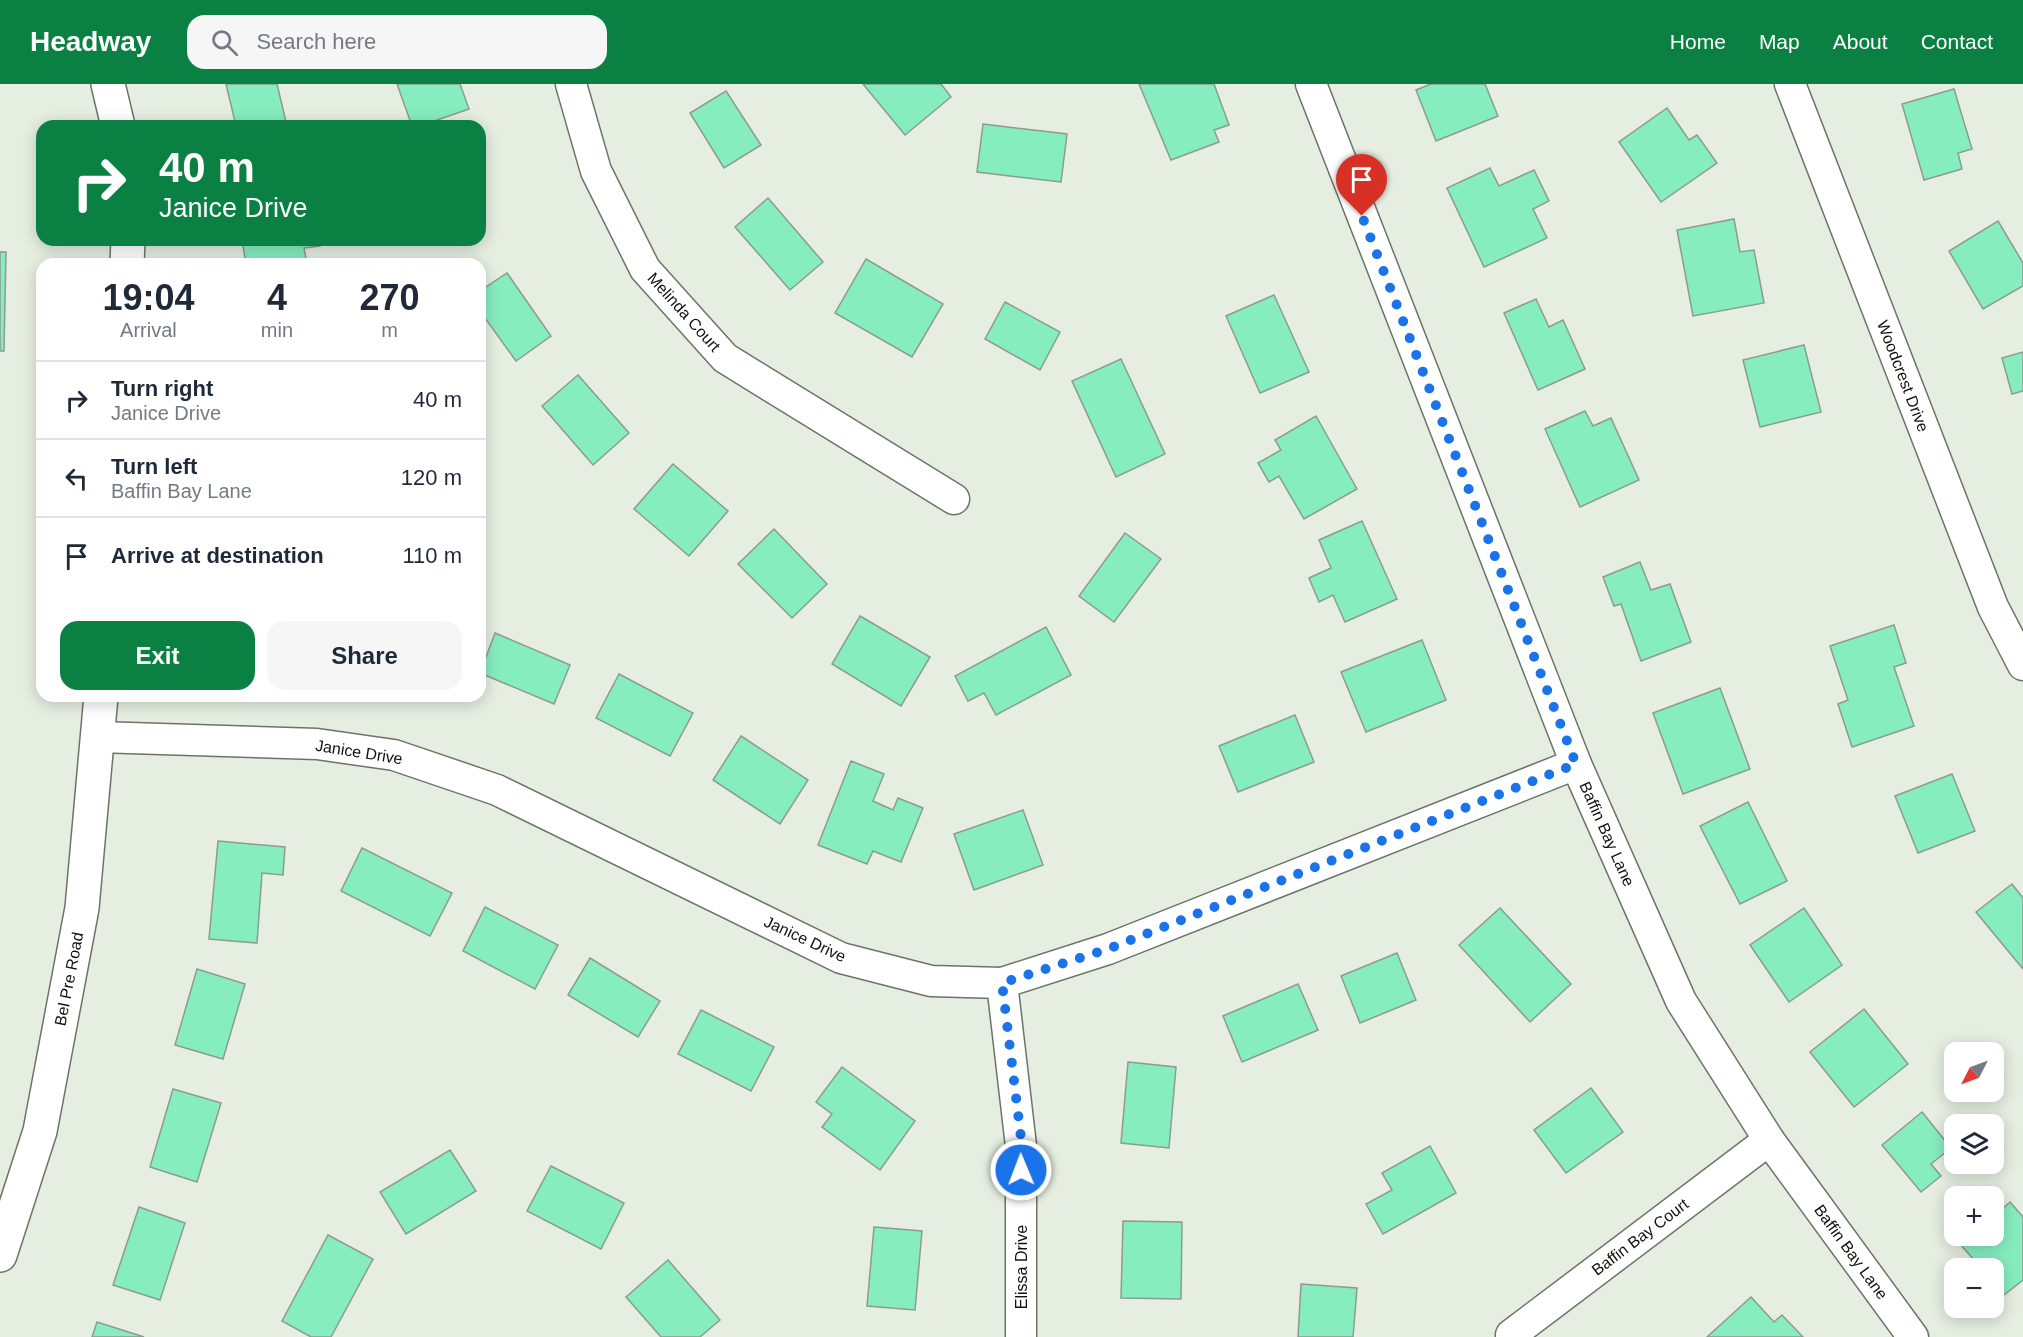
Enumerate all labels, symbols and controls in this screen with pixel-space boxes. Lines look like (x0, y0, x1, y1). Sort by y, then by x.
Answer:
search box (187, 15, 607, 69)
text: Headway (30, 26, 151, 57)
icon: search (208, 26, 241, 59)
text: Search here (256, 29, 376, 54)
text: Home (1670, 30, 1726, 53)
text: Map (1759, 30, 1800, 53)
text: About (1833, 30, 1888, 53)
text: Contact (1921, 30, 1993, 53)
icon: right (60, 144, 138, 222)
text: 40 m (159, 144, 255, 191)
pin (1336, 154, 1387, 216)
icon: arrive (1345, 163, 1378, 196)
text: Janice Drive (159, 193, 308, 223)
street label: Melinda Court (644, 269, 724, 355)
text: 19:04 (102, 277, 194, 318)
text: 4 (267, 277, 287, 318)
text: 270 (359, 277, 420, 318)
street label: Woodcrest Drive (1874, 318, 1932, 434)
text: Arrival (120, 319, 177, 341)
text: min (261, 319, 293, 341)
text: m (381, 319, 398, 341)
text: Turn right (111, 376, 213, 401)
icon: right (60, 384, 93, 417)
text: 40 m (413, 387, 462, 412)
text: Janice Drive (111, 402, 221, 424)
text: Turn left (111, 454, 197, 479)
icon: left (60, 462, 93, 495)
text: 120 m (401, 465, 462, 490)
text: Baffin Bay Lane (111, 480, 252, 502)
icon: arrive (60, 540, 93, 573)
text: Arrive at destination (111, 543, 324, 568)
text: 110 m (402, 543, 462, 568)
button: Exit (60, 621, 255, 690)
button: Share (267, 621, 462, 690)
street label: Janice Drive (314, 737, 404, 767)
street label: Baffin Bay Lane (1576, 779, 1638, 889)
street label: Janice Drive (762, 913, 849, 965)
street label: Bel Pre Road (52, 931, 86, 1027)
north arrow (1944, 1042, 2004, 1102)
map controls (1944, 1042, 2004, 1318)
button: layers (1944, 1114, 2004, 1174)
position arrow (989, 1138, 1053, 1202)
button: + (1944, 1186, 2004, 1246)
street label: Baffin Bay Court (1588, 1195, 1692, 1279)
street label: Baffin Bay Lane (1811, 1201, 1891, 1303)
street label: Elissa Drive (1013, 1225, 1030, 1309)
button: − (1944, 1258, 2004, 1318)

